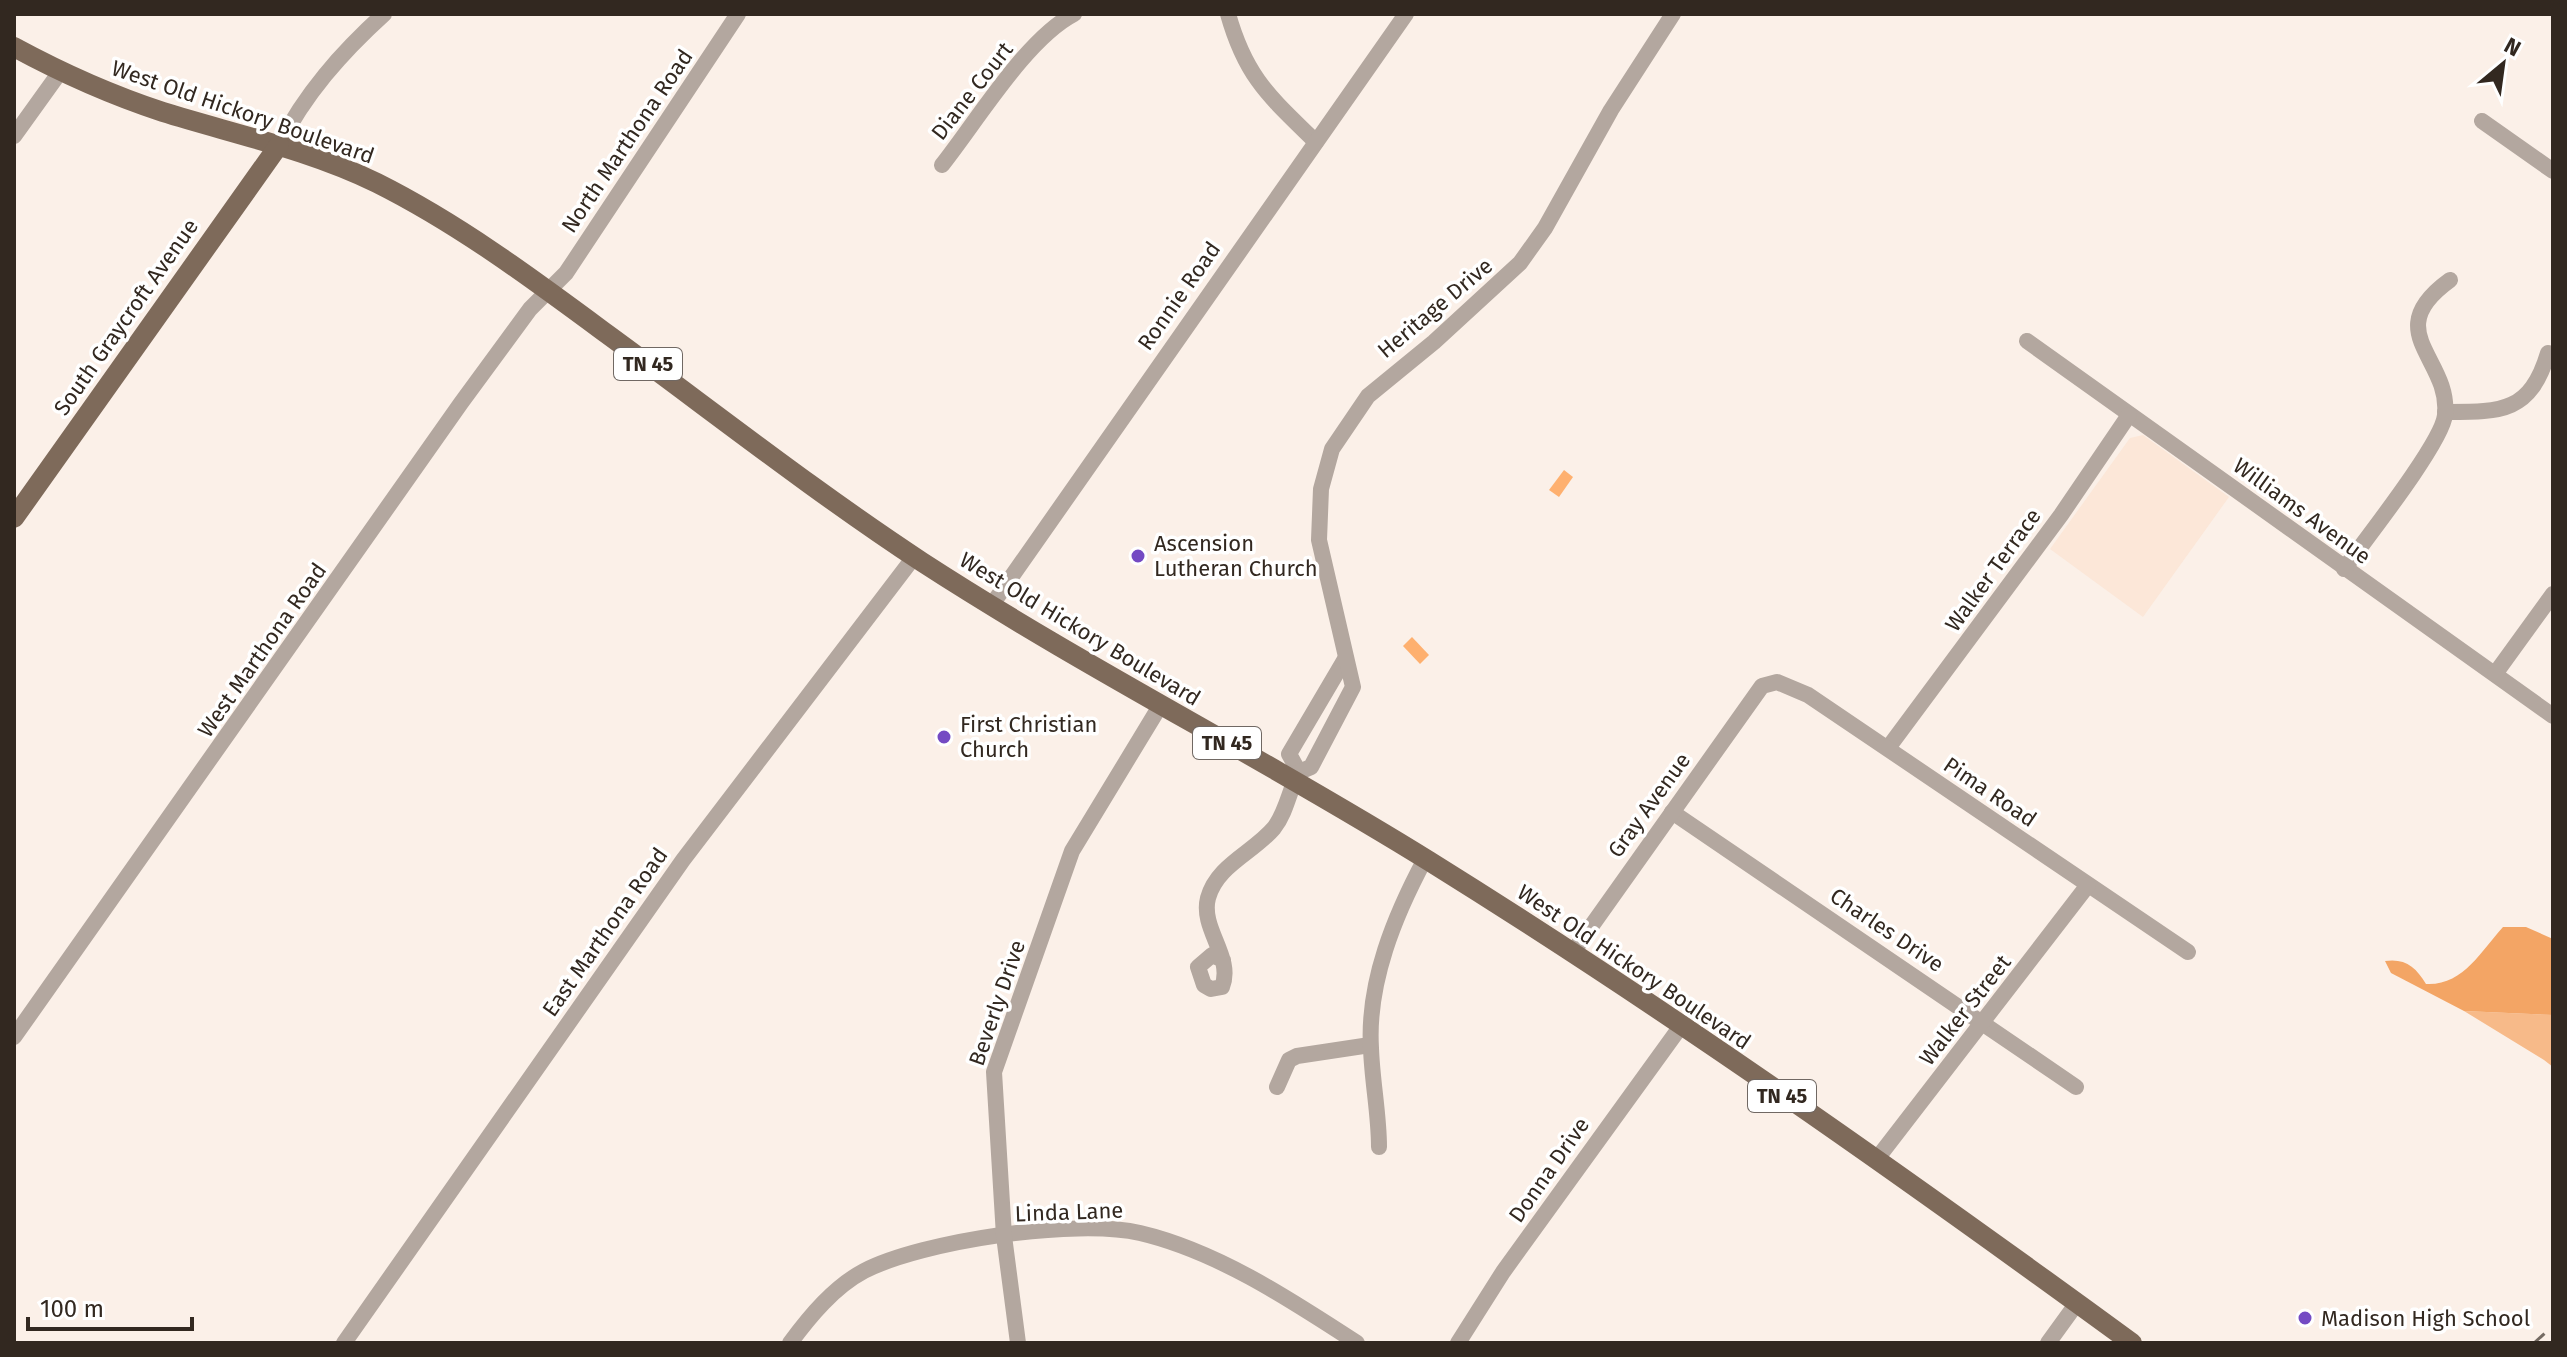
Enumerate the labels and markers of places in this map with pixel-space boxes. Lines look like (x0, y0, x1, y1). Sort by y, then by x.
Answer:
place label: Ascension Lutheran Church (1154, 530, 1318, 582)
marker: Ascension Lutheran Church (1129, 547, 1147, 565)
place label: First Christian Church (960, 711, 1097, 763)
marker: First Christian Church (935, 728, 953, 746)
place label: Madison High School (2321, 1305, 2530, 1332)
marker: Madison High School (2296, 1309, 2314, 1327)

